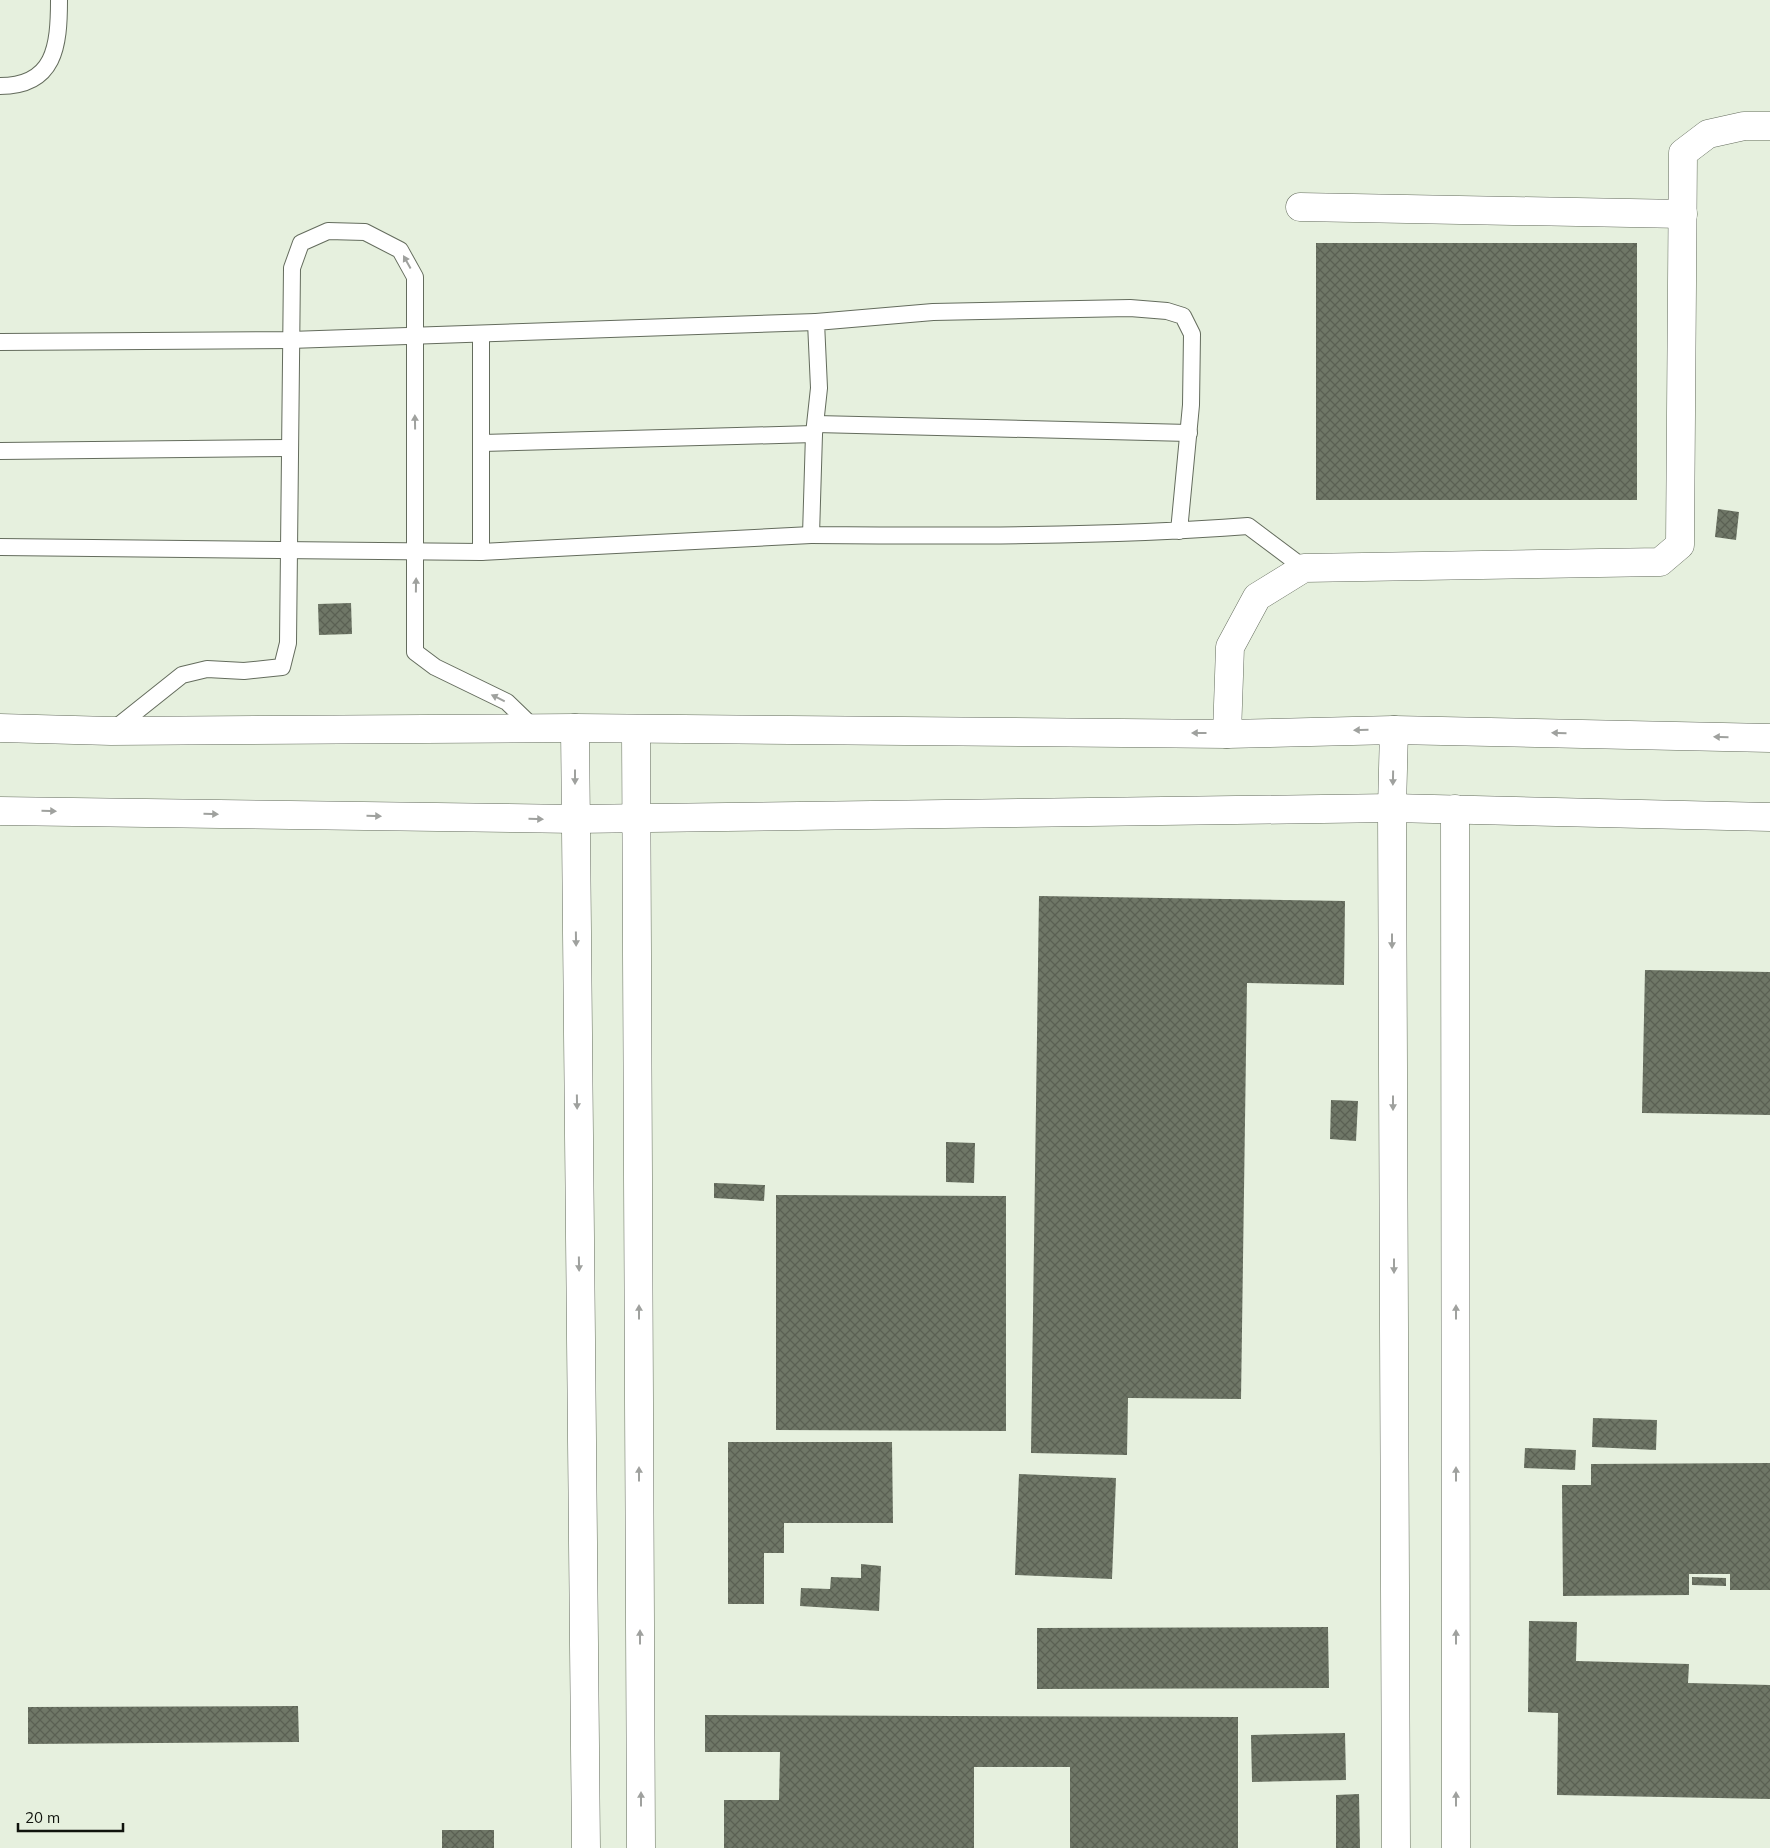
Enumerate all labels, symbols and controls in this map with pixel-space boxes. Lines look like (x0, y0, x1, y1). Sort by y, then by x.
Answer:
one-way arrow (402, 255, 411, 269)
one-way arrow (411, 414, 419, 430)
one-way arrow (412, 577, 420, 593)
one-way arrow (491, 693, 505, 701)
one-way arrow (1353, 727, 1369, 735)
one-way arrow (1191, 729, 1207, 737)
one-way arrow (1551, 729, 1567, 737)
one-way arrow (1713, 733, 1729, 741)
one-way arrow (571, 769, 579, 785)
one-way arrow (1389, 771, 1397, 787)
one-way arrow (41, 808, 57, 816)
one-way arrow (203, 810, 219, 818)
one-way arrow (366, 813, 382, 821)
one-way arrow (528, 815, 544, 823)
one-way arrow (572, 932, 580, 948)
one-way arrow (1389, 933, 1397, 949)
one-way arrow (574, 1094, 582, 1110)
one-way arrow (1389, 1096, 1397, 1112)
one-way arrow (575, 1257, 583, 1273)
one-way arrow (1390, 1258, 1398, 1274)
one-way arrow (635, 1304, 643, 1320)
one-way arrow (1452, 1304, 1460, 1320)
one-way arrow (635, 1466, 643, 1482)
one-way arrow (1452, 1466, 1460, 1482)
one-way arrow (636, 1629, 644, 1645)
one-way arrow (1452, 1629, 1460, 1645)
one-way arrow (637, 1791, 645, 1807)
one-way arrow (1452, 1791, 1460, 1807)
scale bar (18, 1800, 122, 1832)
text: 20 m (25, 1808, 60, 1827)

